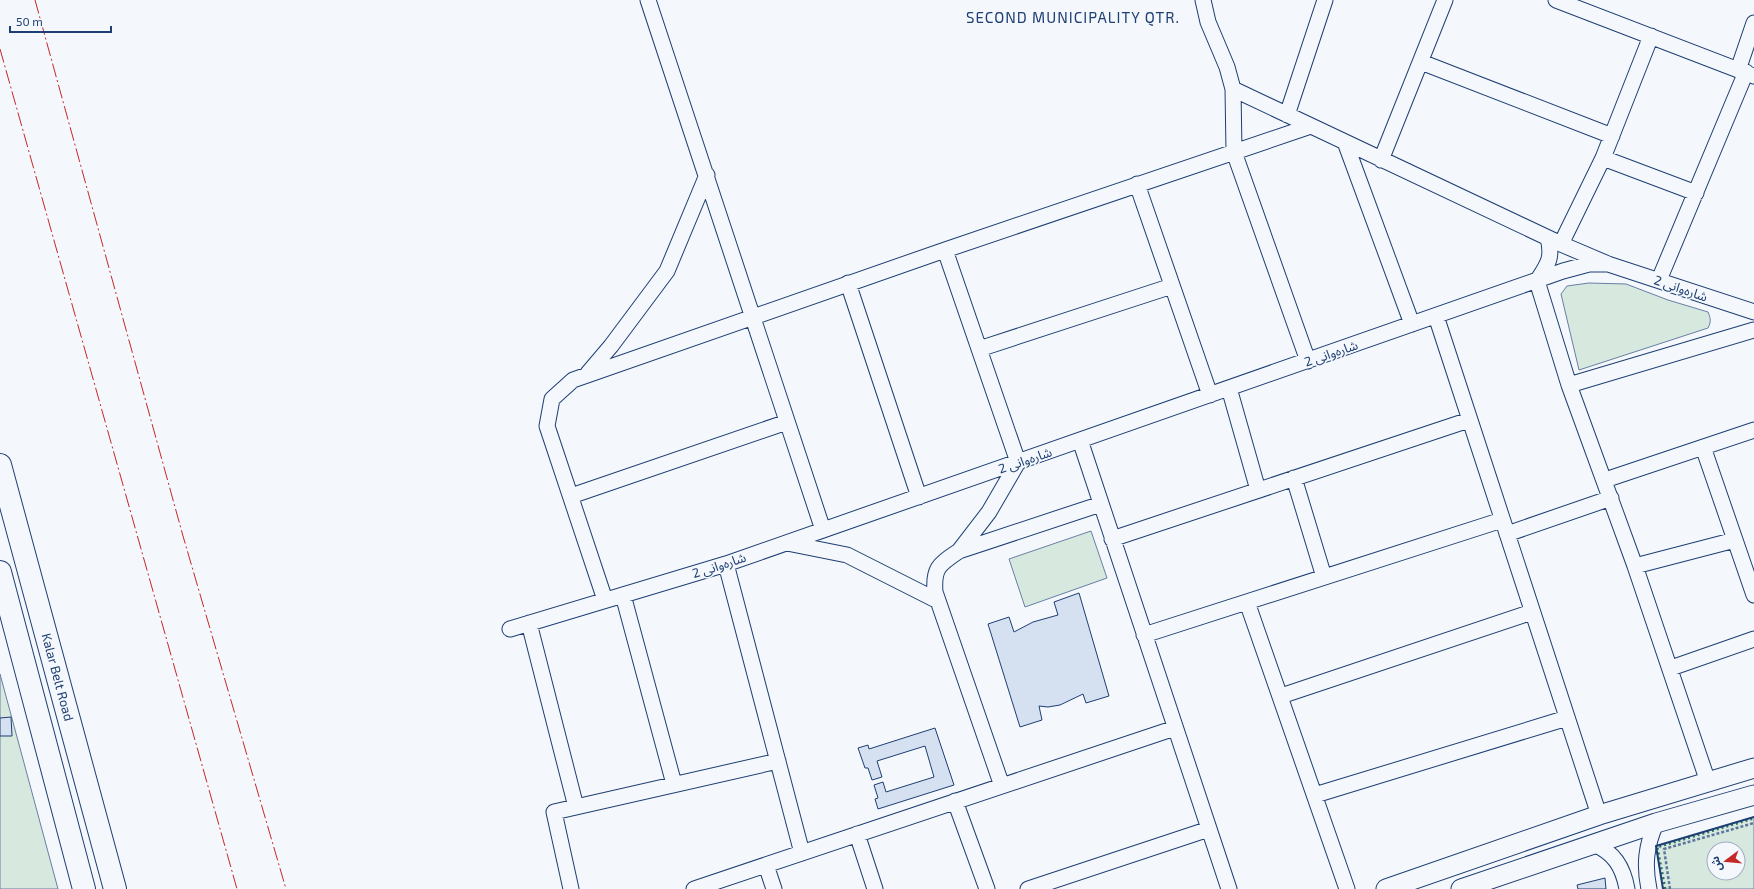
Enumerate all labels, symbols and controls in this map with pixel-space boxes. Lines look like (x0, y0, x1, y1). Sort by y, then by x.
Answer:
scale bar (10, 8, 111, 34)
district label: SECOND MUNICIPALITY QTR. (966, 8, 1180, 27)
text: 50 m (16, 14, 43, 28)
street label: شارەوانی 2 (1652, 271, 1710, 306)
street label: شارەوانی 2 (1302, 336, 1360, 371)
street label: شارەوانی 2 (996, 443, 1054, 478)
street label: شارەوانی 2 (690, 549, 748, 582)
street label: Kalar Belt Road (39, 631, 77, 723)
north arrow (1706, 841, 1746, 881)
text: ش (1708, 855, 1725, 873)

